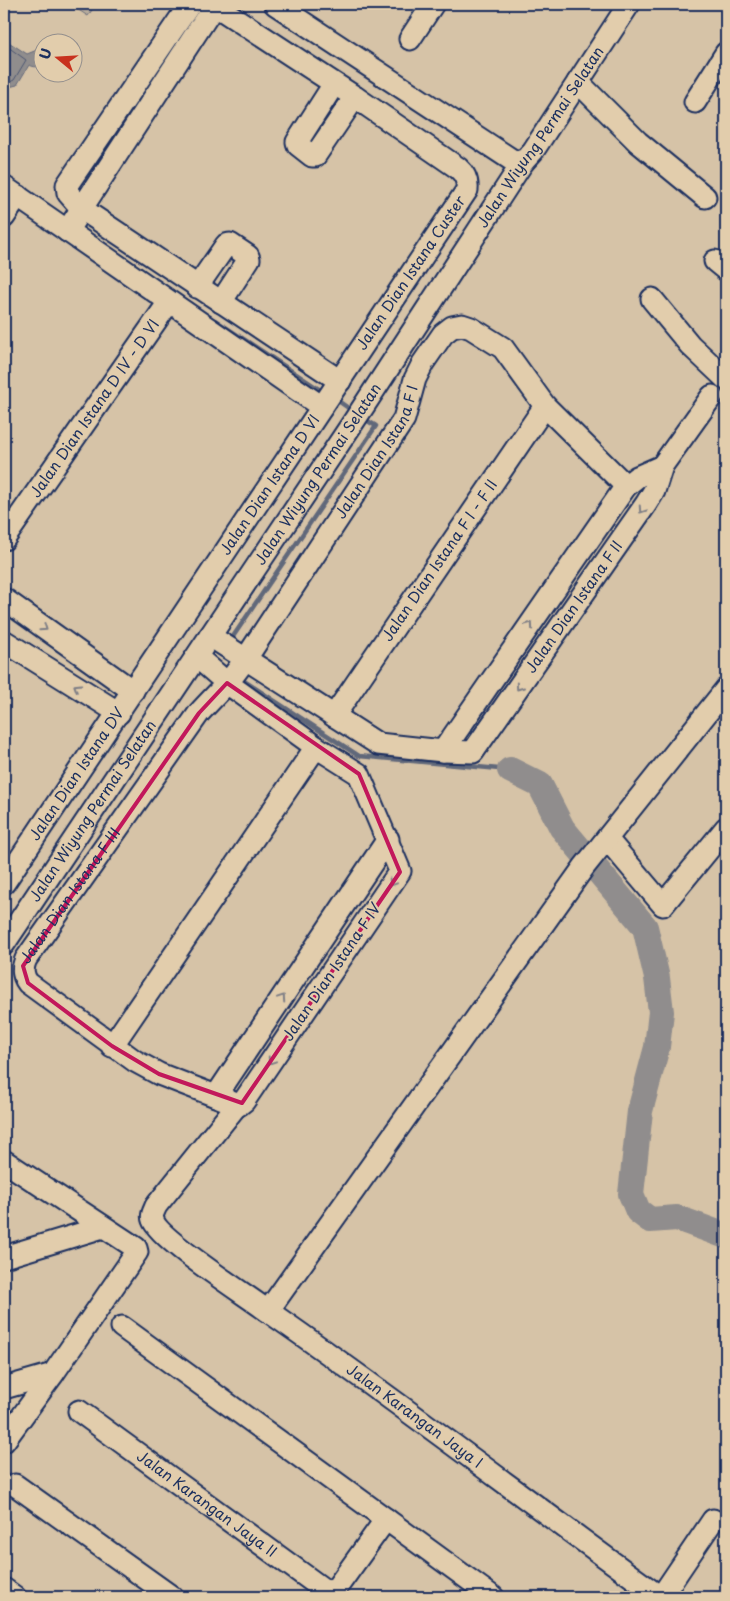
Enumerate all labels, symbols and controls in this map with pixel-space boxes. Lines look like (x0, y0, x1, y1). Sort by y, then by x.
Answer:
north arrow (32, 32, 82, 82)
street label: Jalan Wiyung Permai Selatan (470, 41, 609, 232)
text: U (34, 46, 57, 62)
street label: Jalan Dian Istana Custer (349, 190, 470, 354)
street label: Jalan Dian Istana D IV - D VI (23, 314, 164, 502)
street label: Jalan Wiyung Permai Selatan (248, 378, 386, 569)
street label: Jalan Dian Istana F I (328, 382, 423, 523)
street label: Jalan Dian Istana D VI (213, 409, 325, 559)
street label: Jalan Dian Istana F I - F II (375, 474, 502, 645)
one-way arrow (639, 504, 648, 514)
street label: Jalan Dian Istana F II (519, 535, 627, 677)
one-way arrow (524, 621, 533, 630)
one-way arrow (38, 622, 47, 631)
one-way arrow (516, 681, 525, 690)
one-way arrow (74, 683, 83, 693)
street label: Jalan Dian Istana DV (22, 702, 129, 844)
street label: Jalan Wiyung Permai Selatan (23, 715, 161, 906)
street label: Jalan Dian Istana F III (13, 822, 125, 968)
one-way arrow (389, 877, 398, 887)
street label: Jalan Dian Istana F IV (276, 897, 386, 1045)
one-way arrow (276, 994, 285, 1003)
one-way arrow (268, 1055, 277, 1064)
street label: Jalan Karangan Jaya I (342, 1357, 488, 1473)
street label: Jalan Karangan Jaya II (133, 1444, 282, 1562)

